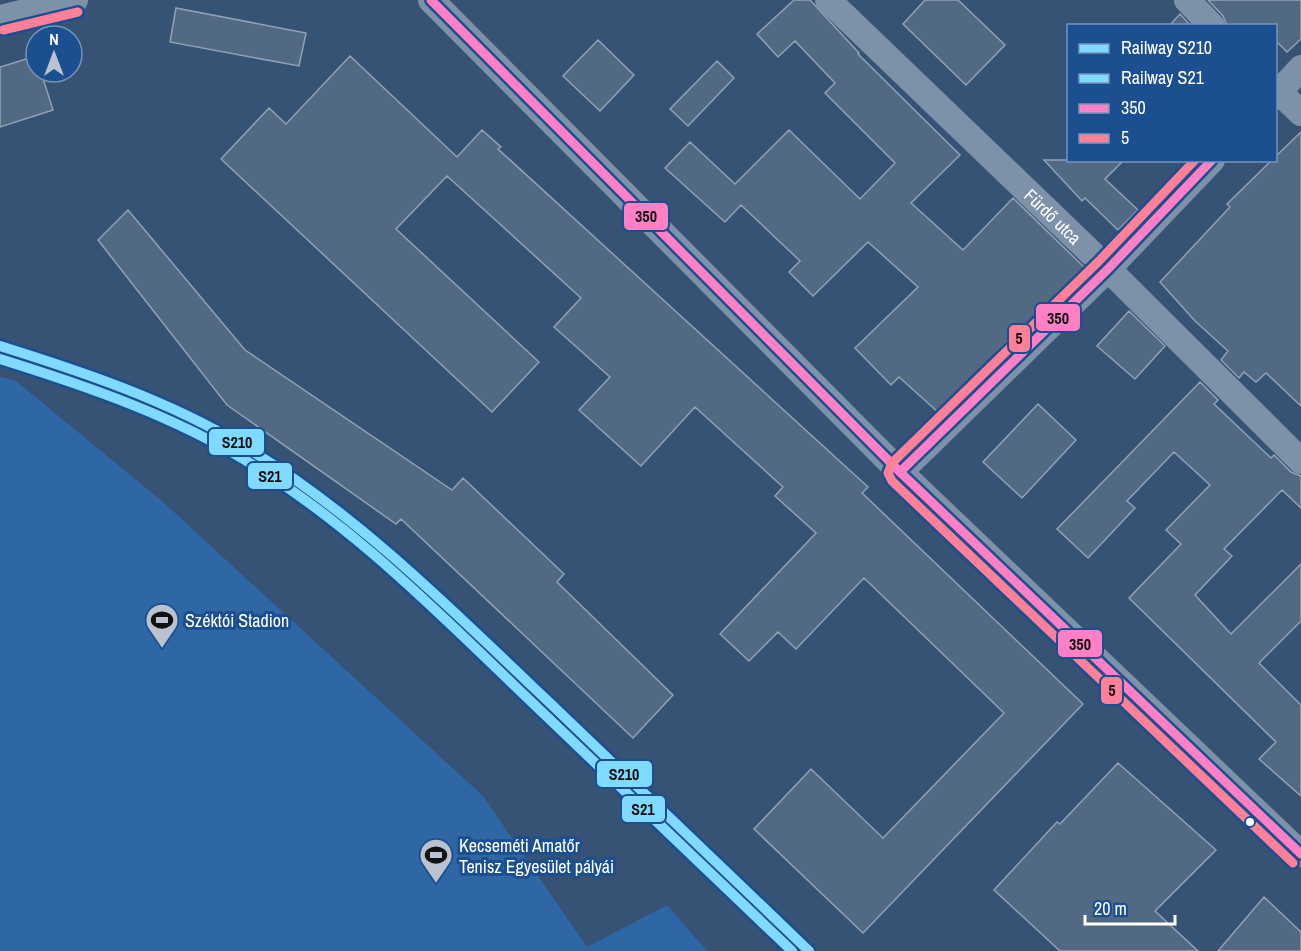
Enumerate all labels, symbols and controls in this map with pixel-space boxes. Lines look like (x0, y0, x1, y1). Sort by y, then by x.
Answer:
north arrow (24, 24, 84, 84)
legend (1067, 24, 1277, 162)
text: N (49, 28, 59, 50)
text: Railway S210 (1121, 35, 1212, 60)
text: Railway S21 (1121, 65, 1205, 90)
text: 350 (1121, 95, 1146, 120)
text: 5 (1121, 125, 1129, 150)
street label: Fürdő utca (1019, 183, 1087, 250)
line badge: 350 (623, 202, 669, 231)
text: 350 (635, 205, 657, 227)
line badge: 350 (1035, 303, 1081, 332)
text: 350 (1047, 307, 1069, 329)
line badge: 5 (1008, 324, 1031, 353)
text: 5 (1015, 327, 1023, 349)
line badge: S210 (208, 428, 265, 456)
text: S210 (222, 431, 252, 453)
line badge: S21 (247, 462, 293, 490)
text: S21 (258, 465, 282, 487)
sports icon: Széktói Stadion (144, 602, 180, 649)
place label: Széktói Stadion (185, 608, 289, 633)
line badge: 350 (1057, 629, 1103, 658)
text: 350 (1069, 633, 1091, 655)
line badge: 5 (1100, 676, 1123, 705)
text: 5 (1108, 679, 1116, 701)
line badge: S210 (596, 760, 653, 788)
text: S210 (609, 763, 639, 785)
line badge: S21 (621, 795, 666, 823)
text: S21 (631, 798, 655, 820)
unlabelled marker (1244, 816, 1256, 828)
place label: Kecseméti Amatőr Tenisz Egyesület pályái (459, 833, 614, 879)
sports icon: Kecseméti Amatőr Tenisz Egyesület pályái (418, 837, 454, 884)
scale bar (1085, 888, 1175, 926)
text: 20 m (1094, 896, 1127, 921)

